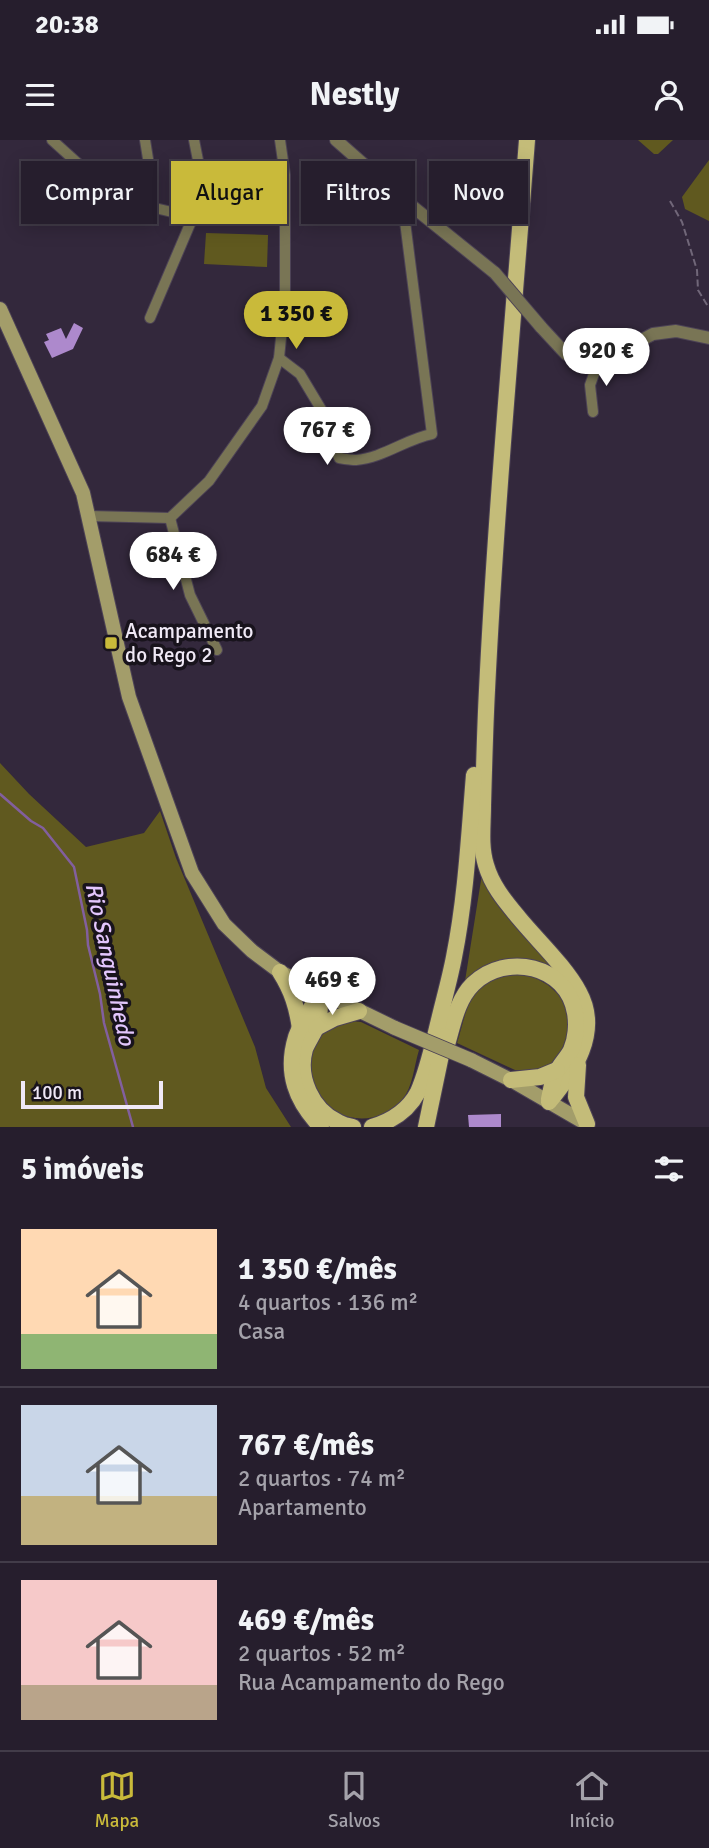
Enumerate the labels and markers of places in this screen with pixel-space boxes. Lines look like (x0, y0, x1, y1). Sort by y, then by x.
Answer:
pin: 1 350 € (231, 292, 361, 351)
pin: 920 € (557, 328, 655, 388)
pin: 767 € (278, 408, 376, 467)
pin: 684 € (124, 532, 222, 592)
place label: Acampamento do Rego 2 (125, 618, 254, 668)
marker: Acampamento do Rego 2 (103, 635, 119, 651)
pin: 469 € (283, 958, 381, 1017)

